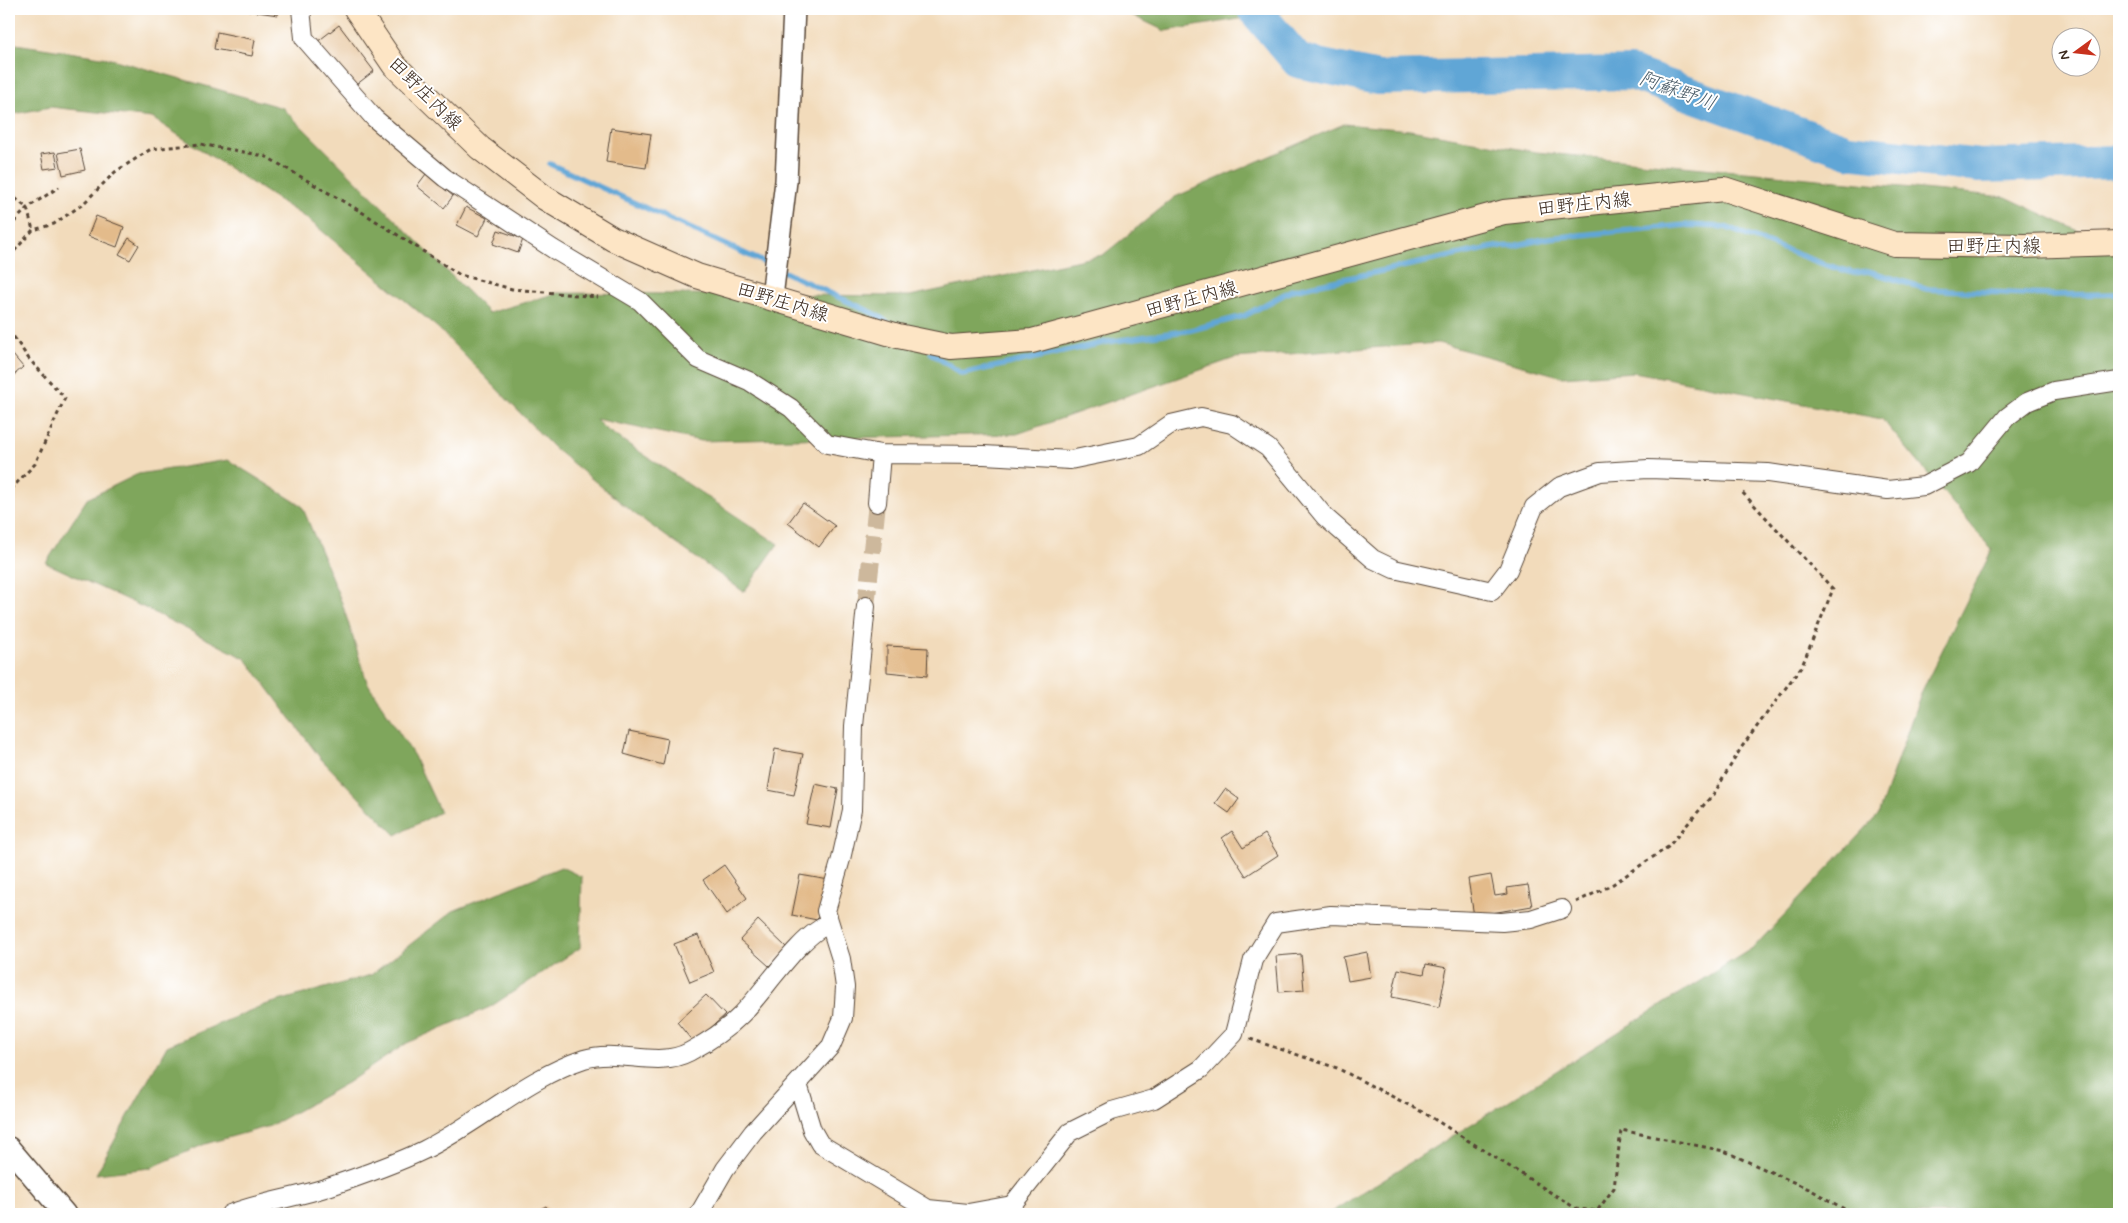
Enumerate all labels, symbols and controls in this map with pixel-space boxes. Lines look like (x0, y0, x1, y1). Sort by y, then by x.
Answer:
north arrow (2050, 28, 2100, 78)
text: N (2055, 48, 2074, 62)
street label: 田野庄内線 (383, 52, 467, 136)
water label: 阿蘇野川 (1635, 65, 1720, 118)
street label: 田野庄内線 (1536, 187, 1633, 222)
street label: 田野庄内線 (1946, 234, 2042, 259)
street label: 田野庄内線 (1142, 275, 1241, 324)
street label: 田野庄内線 (733, 277, 832, 328)

